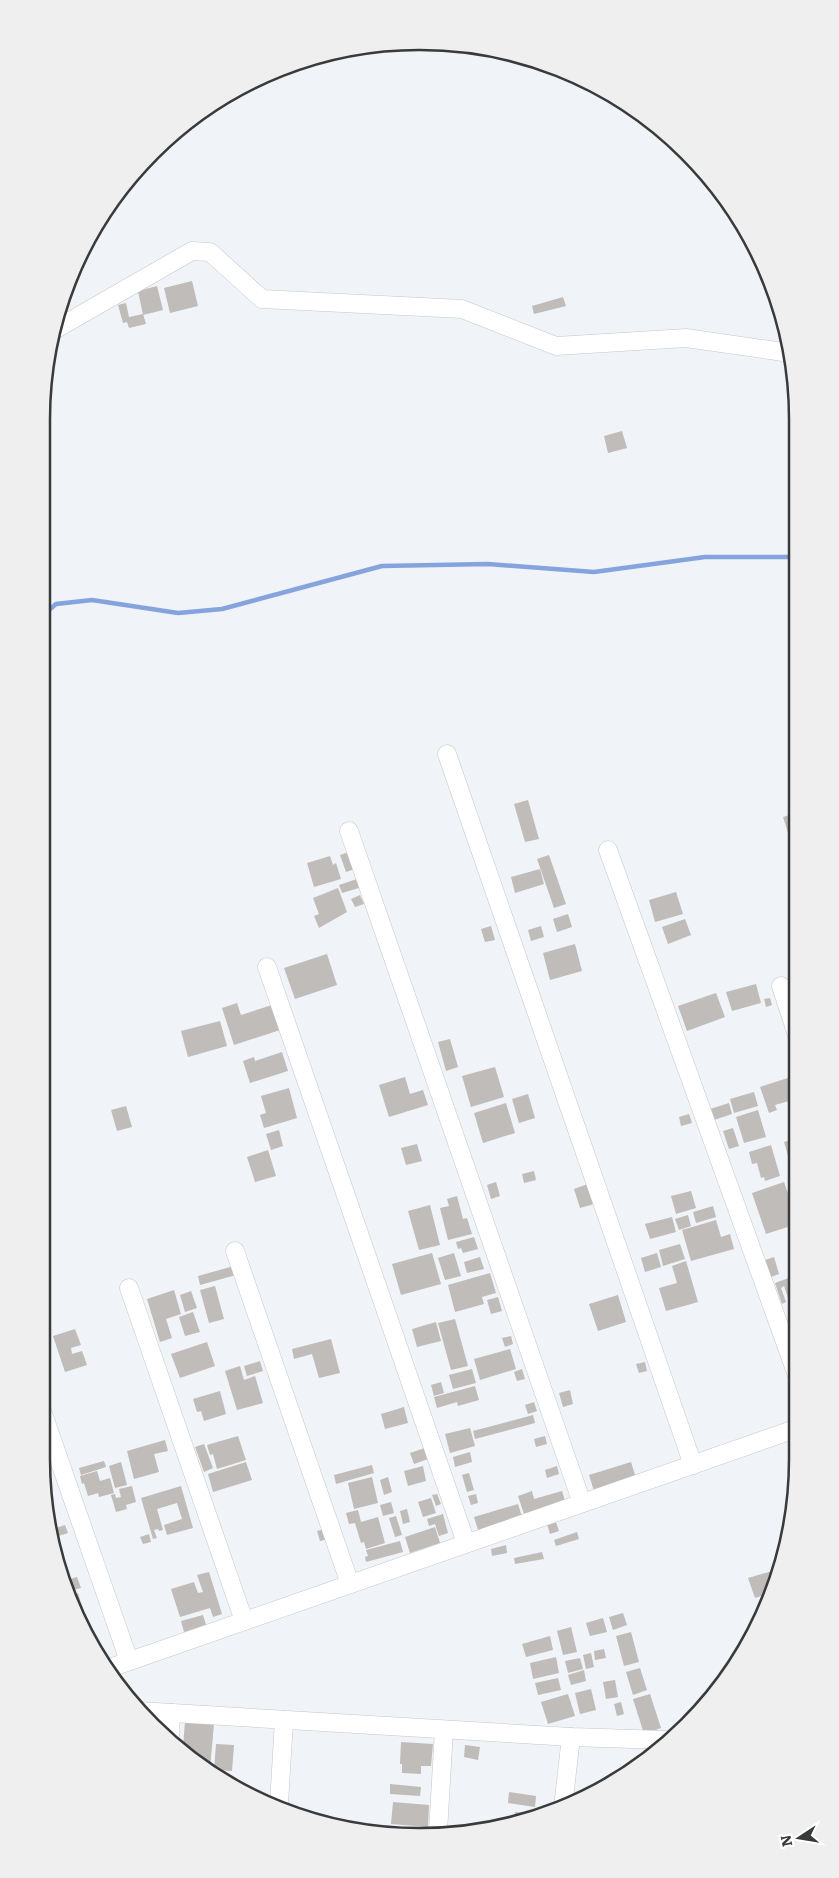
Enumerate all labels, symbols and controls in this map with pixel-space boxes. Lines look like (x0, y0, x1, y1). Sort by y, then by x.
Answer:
north arrow (774, 1813, 824, 1863)
text: N (774, 1833, 796, 1849)

